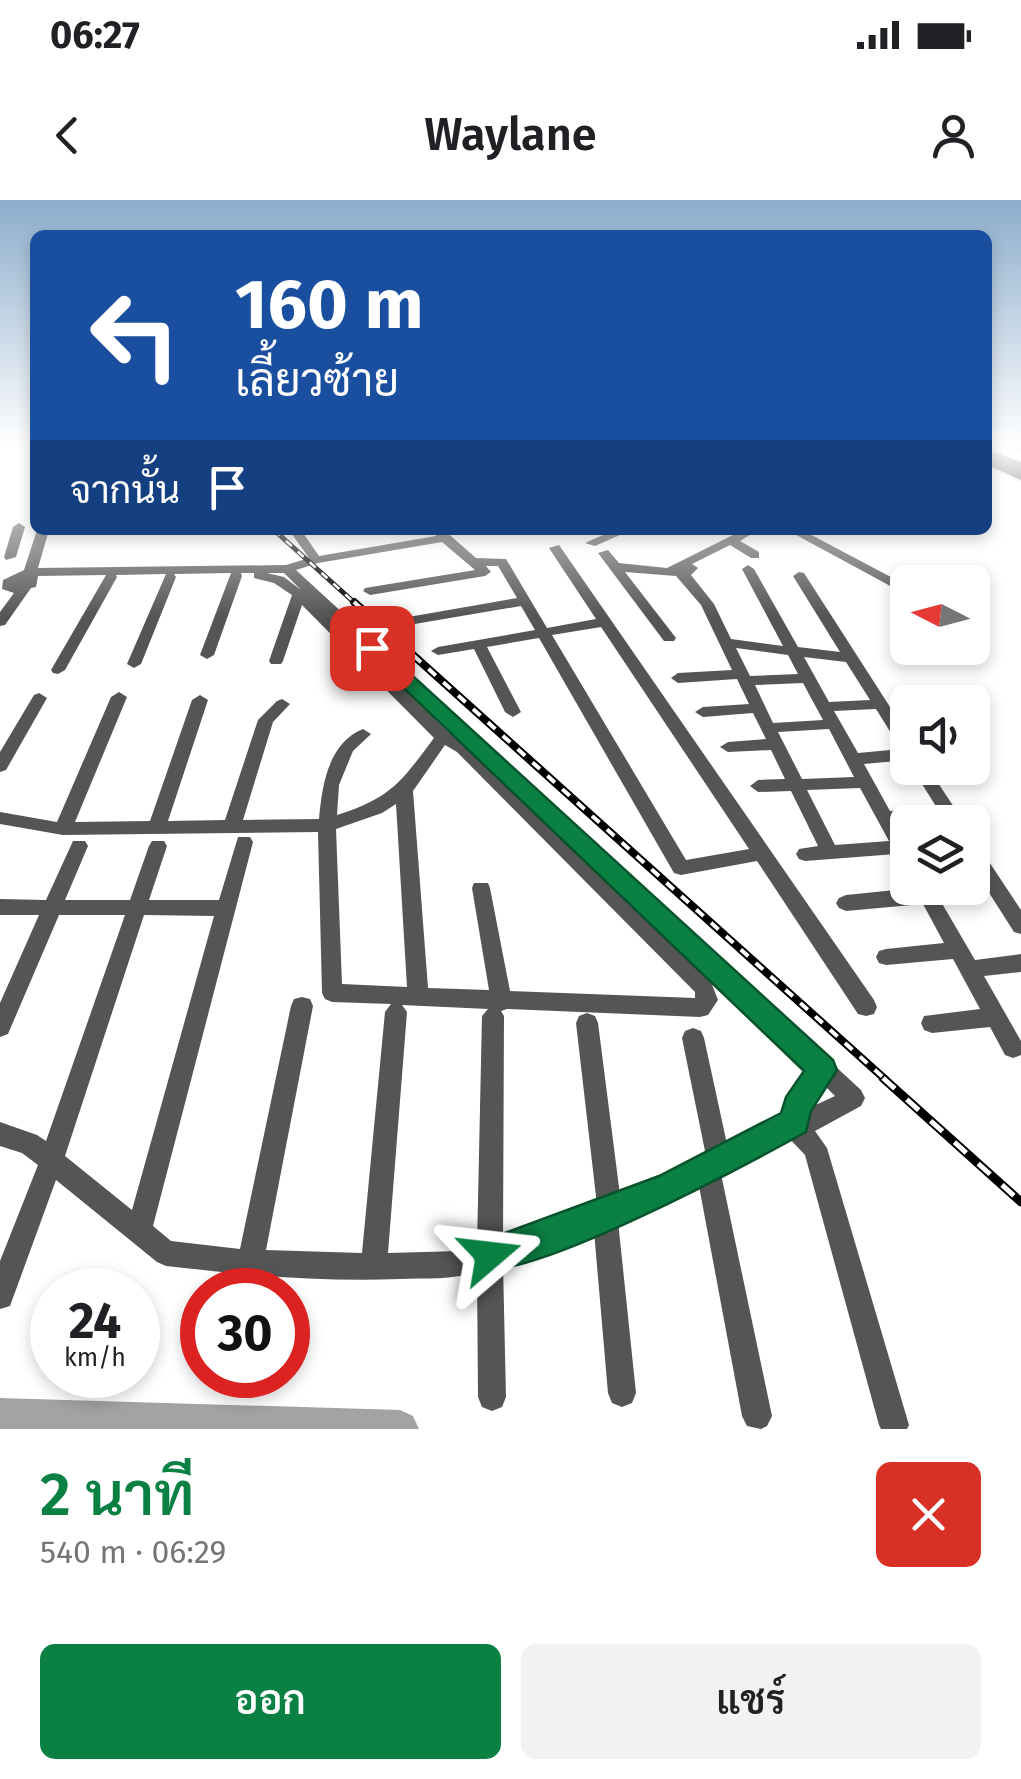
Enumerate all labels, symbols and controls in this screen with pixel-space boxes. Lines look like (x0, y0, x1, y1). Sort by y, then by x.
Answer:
text: 06:27 (50, 12, 140, 58)
icon: back (40, 108, 95, 163)
text: Waylane (424, 108, 597, 162)
icon: person (926, 108, 981, 163)
text: 160 m (235, 263, 424, 347)
icon: left (70, 270, 200, 400)
text: เลี้ยวซ้าย (235, 354, 399, 408)
icon: arrive (200, 460, 255, 515)
text: จากนั้น (70, 467, 180, 513)
north arrow (890, 565, 990, 665)
map controls (890, 565, 990, 905)
pin (330, 606, 415, 691)
icon: arrive (345, 621, 400, 676)
button: sound (890, 685, 990, 785)
button: layers (890, 805, 990, 905)
position arrow (438, 1203, 542, 1307)
speed limit sign: 30 (180, 1268, 310, 1398)
text: 24 (69, 1291, 121, 1351)
text: km/h (64, 1343, 126, 1373)
text: 2 นาที (40, 1459, 195, 1531)
button: close (876, 1462, 981, 1567)
text: 540 m · 06:29 (40, 1533, 226, 1571)
button: ออก (40, 1644, 501, 1759)
button: แชร์ (521, 1644, 981, 1759)

